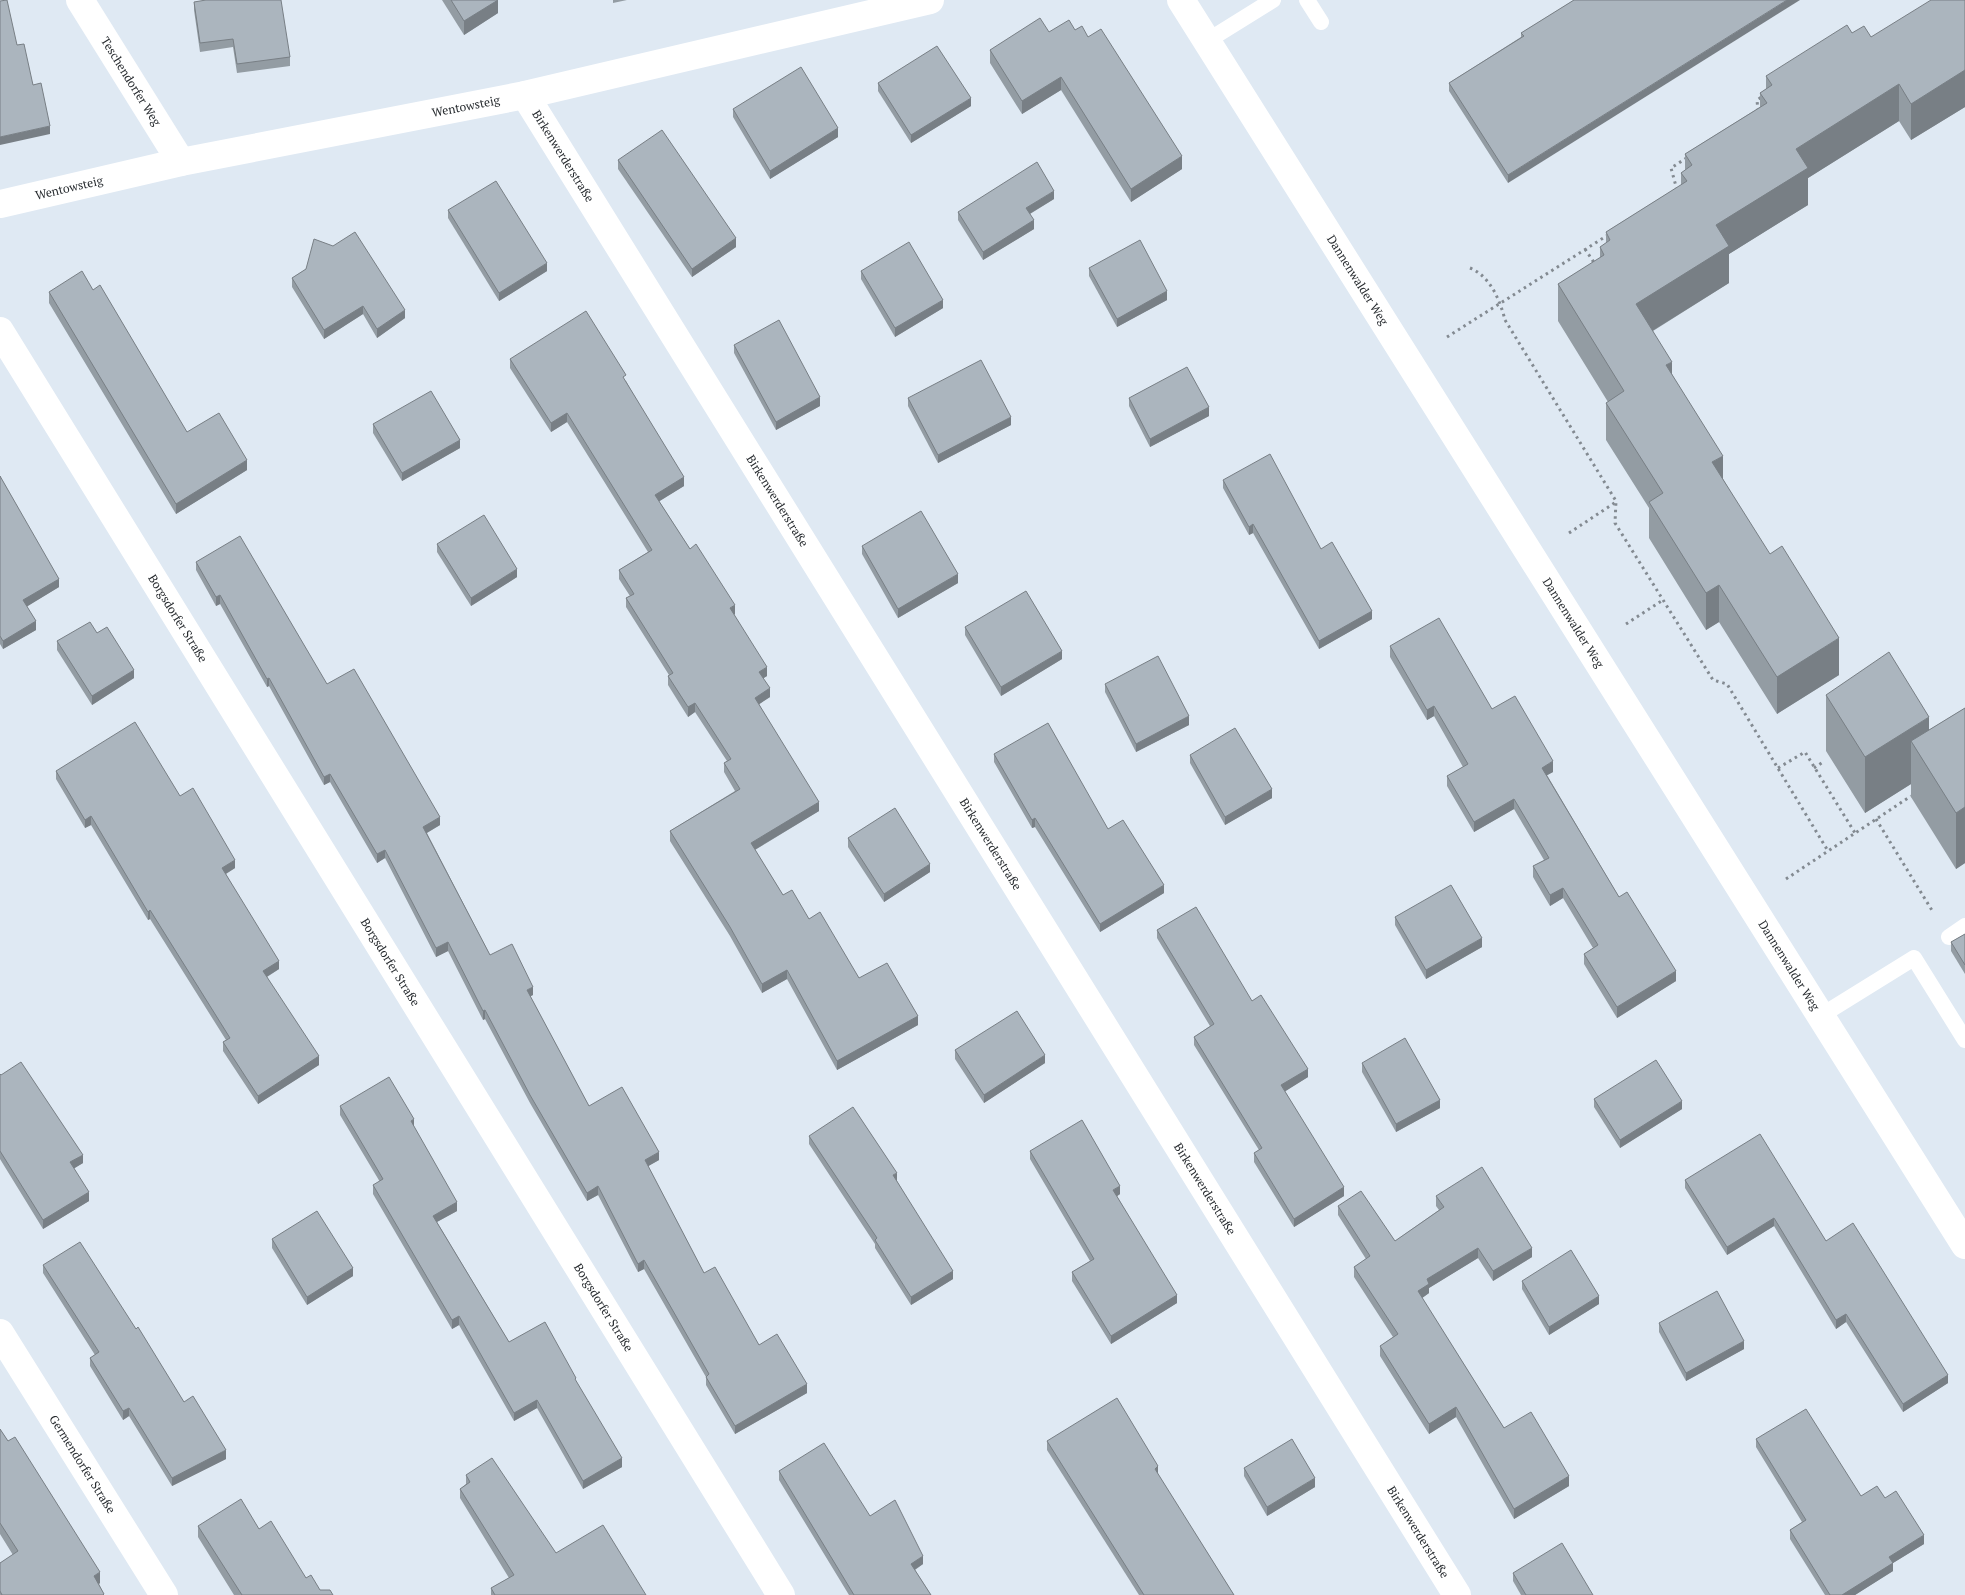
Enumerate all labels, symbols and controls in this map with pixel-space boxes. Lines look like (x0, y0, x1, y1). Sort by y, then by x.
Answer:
street label: Teschendorfer Weg (98, 34, 165, 129)
street label: Wentowsteig (430, 92, 502, 120)
street label: Birkenwerderstraße (529, 107, 598, 205)
street label: Wentowsteig (34, 172, 105, 203)
street label: Dannenwalder Weg (1324, 232, 1392, 328)
street label: Birkenwerderstraße (743, 452, 812, 550)
street label: Borgsdorfer Straße (145, 571, 211, 665)
street label: Dannenwalder Weg (1540, 575, 1608, 671)
street label: Birkenwerderstraße (957, 795, 1025, 893)
street label: Borgsdorfer Straße (358, 915, 423, 1009)
street label: Dannenwalder Weg (1755, 917, 1824, 1014)
street label: Birkenwerderstraße (1171, 1140, 1239, 1238)
street label: Borgsdorfer Straße (571, 1261, 637, 1354)
street label: Germendorfer Straße (46, 1412, 119, 1516)
street label: Birkenwerderstraße (1384, 1483, 1453, 1581)

